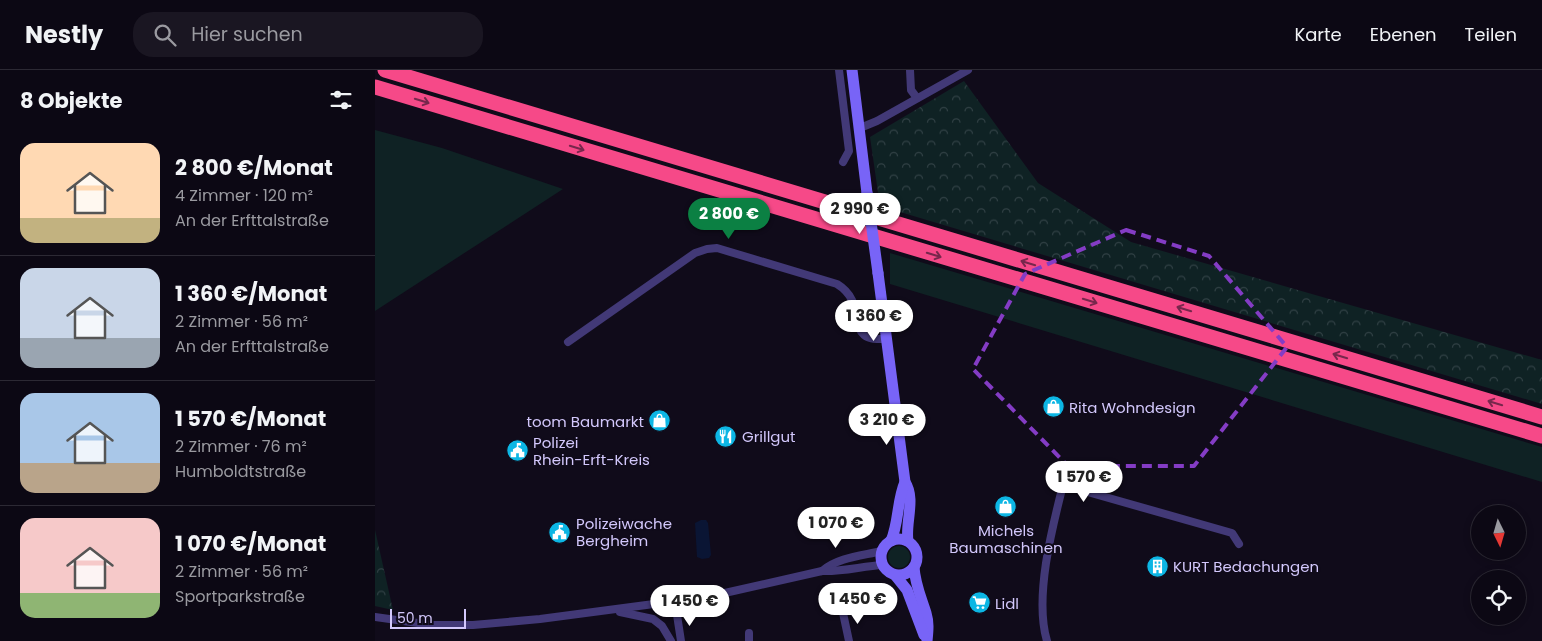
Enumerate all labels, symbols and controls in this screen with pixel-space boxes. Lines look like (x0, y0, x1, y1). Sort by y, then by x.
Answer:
search box (133, 12, 483, 57)
text: Nestly (25, 18, 103, 51)
icon: search (151, 21, 179, 49)
text: Hier suchen (191, 21, 303, 48)
text: Karte (1294, 22, 1342, 47)
text: Ebenen (1370, 22, 1437, 47)
text: Teilen (1465, 22, 1517, 47)
text: 8 Objekte (20, 86, 122, 115)
icon: filters (327, 86, 355, 114)
one-way arrow (413, 97, 429, 107)
one-way arrow (569, 143, 585, 153)
text: 2 800 €/Monat (175, 153, 333, 182)
icon: home (60, 163, 120, 223)
text: 4 Zimmer · 120 m² (175, 184, 313, 207)
pin: 2 990 € (814, 192, 906, 235)
text: 2 990 € (831, 197, 889, 220)
pin: 2 800 € (683, 198, 775, 240)
text: 2 800 € (699, 202, 759, 225)
text: An der Erfttalstraße (175, 209, 329, 232)
one-way arrow (926, 250, 942, 260)
one-way arrow (1021, 257, 1037, 267)
text: 1 360 €/Monat (175, 279, 327, 308)
icon: home (60, 288, 120, 348)
one-way arrow (1081, 297, 1097, 307)
pin: 1 360 € (828, 300, 920, 342)
text: 1 360 € (846, 304, 902, 327)
one-way arrow (1176, 304, 1192, 314)
text: 2 Zimmer · 56 m² (175, 310, 308, 333)
text: An der Erfttalstraße (175, 335, 329, 358)
one-way arrow (1332, 351, 1348, 361)
shop icon: Rita Wohndesign (1041, 395, 1065, 419)
place label: Rita Wohndesign (1069, 397, 1196, 418)
one-way arrow (1488, 397, 1504, 407)
text: 1 570 €/Monat (175, 404, 326, 433)
pin: 3 210 € (841, 404, 933, 446)
text: 3 210 € (860, 408, 914, 431)
shop icon: toom Baumarkt (648, 409, 672, 433)
place label: toom Baumarkt (527, 411, 644, 432)
icon: home (60, 413, 120, 473)
restaurant icon: Grillgut (714, 424, 738, 448)
place label: Grillgut (742, 426, 796, 447)
place label: Polizei Rhein-Erft-Kreis (533, 432, 650, 470)
text: 2 Zimmer · 76 m² (175, 435, 307, 458)
public building icon: Polizei Rhein-Erft-Kreis (505, 439, 529, 463)
text: Humboldtstraße (175, 460, 306, 483)
pin: 1 570 € (1038, 460, 1130, 503)
text: 1 570 € (1057, 465, 1111, 488)
shop icon: Michels Baumaschinen (994, 495, 1018, 519)
north arrow (1471, 505, 1526, 560)
map controls (1471, 505, 1526, 625)
pin: 1 070 € (790, 506, 882, 549)
text: 1 070 € (809, 511, 863, 534)
place label: Polizeiwache Bergheim (576, 513, 672, 551)
public building icon: Polizeiwache Bergheim (548, 520, 572, 544)
place label: Michels Baumaschinen (949, 520, 1063, 558)
text: 1 070 €/Monat (175, 529, 326, 558)
icon: home (60, 538, 120, 598)
building icon: KURT Bedachungen (1145, 554, 1169, 578)
place label: KURT Bedachungen (1173, 556, 1319, 577)
text: 2 Zimmer · 56 m² (175, 560, 308, 583)
button: locate (1471, 570, 1526, 625)
pin: 1 450 € (812, 582, 904, 625)
pin: 1 450 € (644, 584, 736, 627)
text: Sportparkstraße (175, 585, 305, 608)
text: 1 450 € (829, 587, 887, 610)
text: 1 450 € (661, 589, 719, 612)
supermarket icon: Lidl (967, 591, 991, 615)
place label: Lidl (995, 593, 1019, 614)
scale bar (390, 606, 466, 629)
text: 50 m (397, 608, 433, 628)

